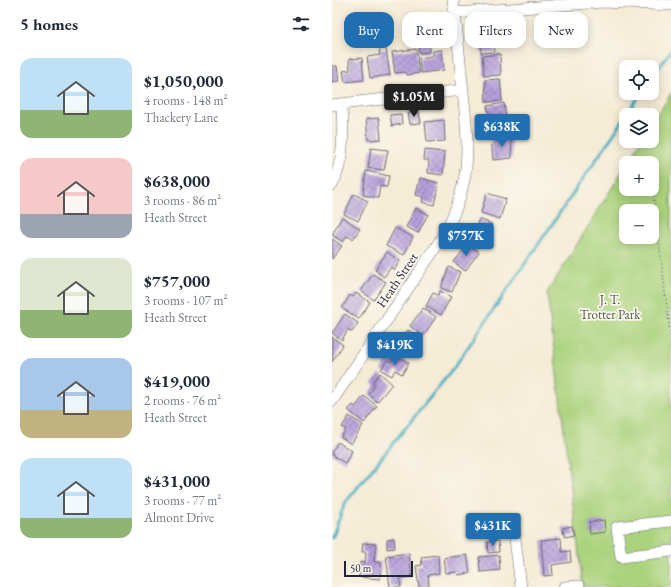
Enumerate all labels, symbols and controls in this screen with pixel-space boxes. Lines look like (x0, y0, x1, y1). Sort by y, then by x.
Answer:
chip: Buy (344, 12, 394, 48)
chip: Rent (402, 12, 457, 48)
chip: Filters (465, 12, 526, 48)
chip: New (534, 12, 588, 48)
text: 5 homes (20, 13, 78, 35)
icon: filters (290, 13, 312, 35)
map controls (619, 60, 659, 244)
button: locate (619, 60, 659, 100)
text: $1,050,000 (144, 70, 223, 92)
icon: home (52, 74, 100, 122)
pin: $1.05M (381, 84, 447, 118)
text: $1.05M (393, 88, 435, 105)
text: 4 rooms · 148 m² (144, 92, 228, 109)
button: layers (619, 108, 659, 148)
text: Thackery Lane (144, 109, 218, 126)
pin: $638K (474, 114, 530, 148)
text: $638K (484, 118, 520, 135)
button: + (619, 156, 659, 196)
text: $638,000 (144, 170, 210, 192)
icon: home (52, 174, 100, 222)
text: 3 rooms · 86 m² (144, 192, 221, 209)
button: − (619, 204, 659, 244)
text: Heath Street (144, 209, 207, 226)
pin: $757K (438, 223, 494, 257)
text: $757K (448, 227, 484, 244)
street label: Heath Street (372, 249, 422, 311)
text: $757,000 (144, 270, 210, 292)
icon: home (52, 274, 100, 322)
park label: J. T. Trotter Park (580, 291, 641, 323)
text: 3 rooms · 107 m² (144, 292, 228, 309)
text: Heath Street (144, 309, 207, 326)
pin: $419K (367, 332, 423, 366)
text: $419K (377, 336, 413, 353)
text: $419,000 (144, 370, 210, 392)
icon: home (52, 374, 100, 422)
text: 2 rooms · 76 m² (144, 392, 221, 409)
text: Heath Street (144, 409, 207, 426)
text: $431,000 (144, 470, 210, 492)
icon: home (52, 474, 100, 522)
text: 3 rooms · 77 m² (144, 492, 221, 509)
text: Almont Drive (144, 509, 214, 526)
pin: $431K (465, 513, 521, 547)
text: $431K (475, 517, 511, 534)
scale bar (344, 559, 413, 578)
text: 50 m (350, 561, 371, 575)

